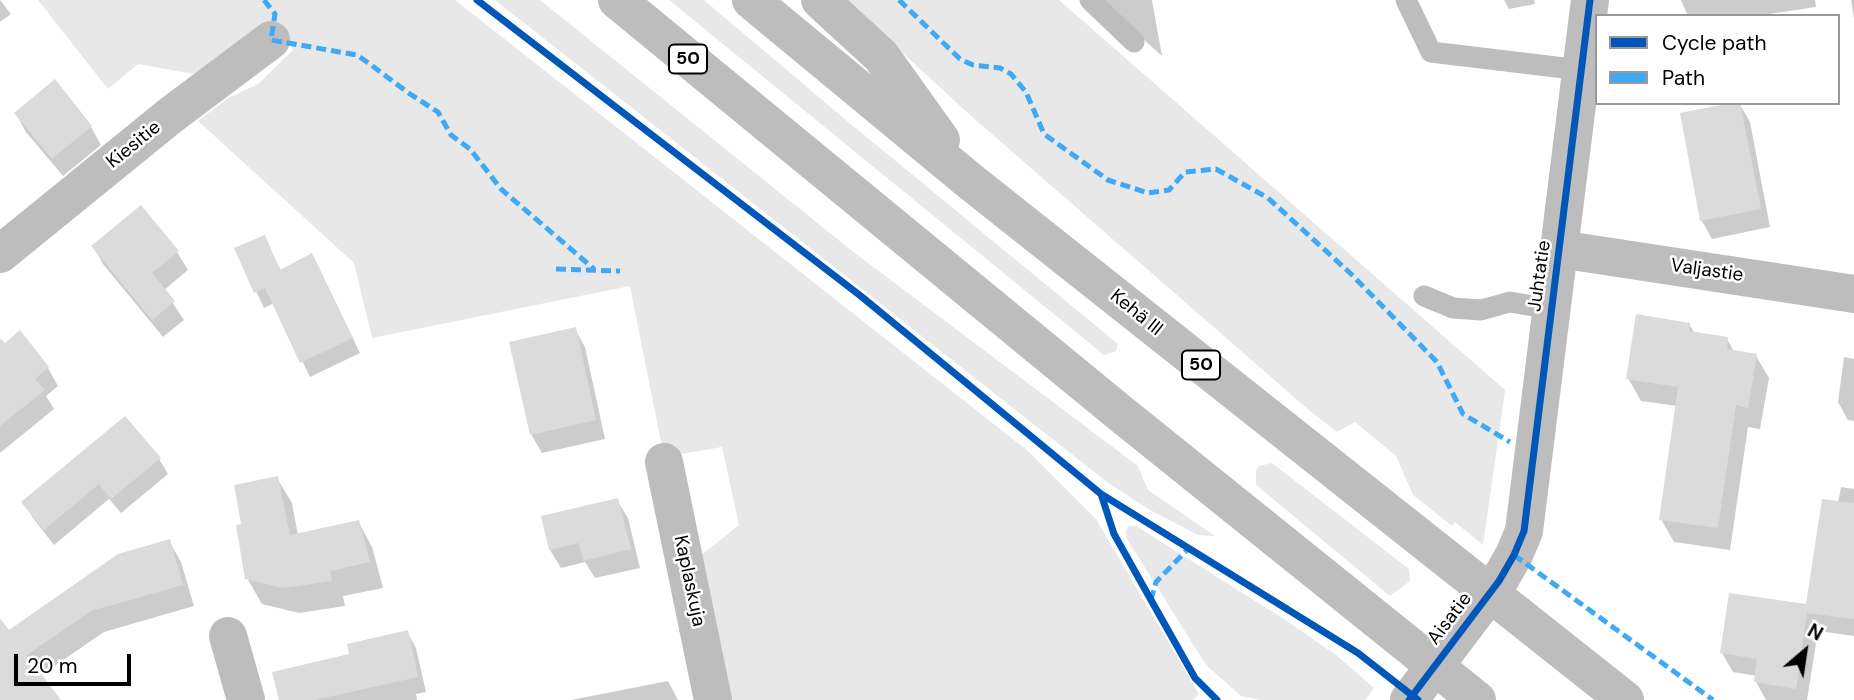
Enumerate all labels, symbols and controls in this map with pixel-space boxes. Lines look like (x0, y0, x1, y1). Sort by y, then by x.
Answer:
legend (1595, 14, 1840, 105)
text: Cycle path (1662, 29, 1767, 57)
road number: 50 (669, 44, 707, 74)
text: Path (1662, 64, 1705, 92)
street label: Kiesitie (102, 116, 166, 174)
street label: Juhtatie (1524, 239, 1556, 313)
street label: Valjastie (1669, 255, 1745, 287)
street label: Kehä III (1105, 285, 1167, 341)
road number: 50 (1182, 351, 1220, 380)
street label: Kaplaskuja (668, 533, 710, 629)
street label: Aisatie (1423, 588, 1477, 650)
north arrow (1770, 616, 1840, 686)
text: N (1803, 618, 1828, 646)
scale bar (18, 640, 135, 684)
text: 20 m (27, 652, 78, 680)

